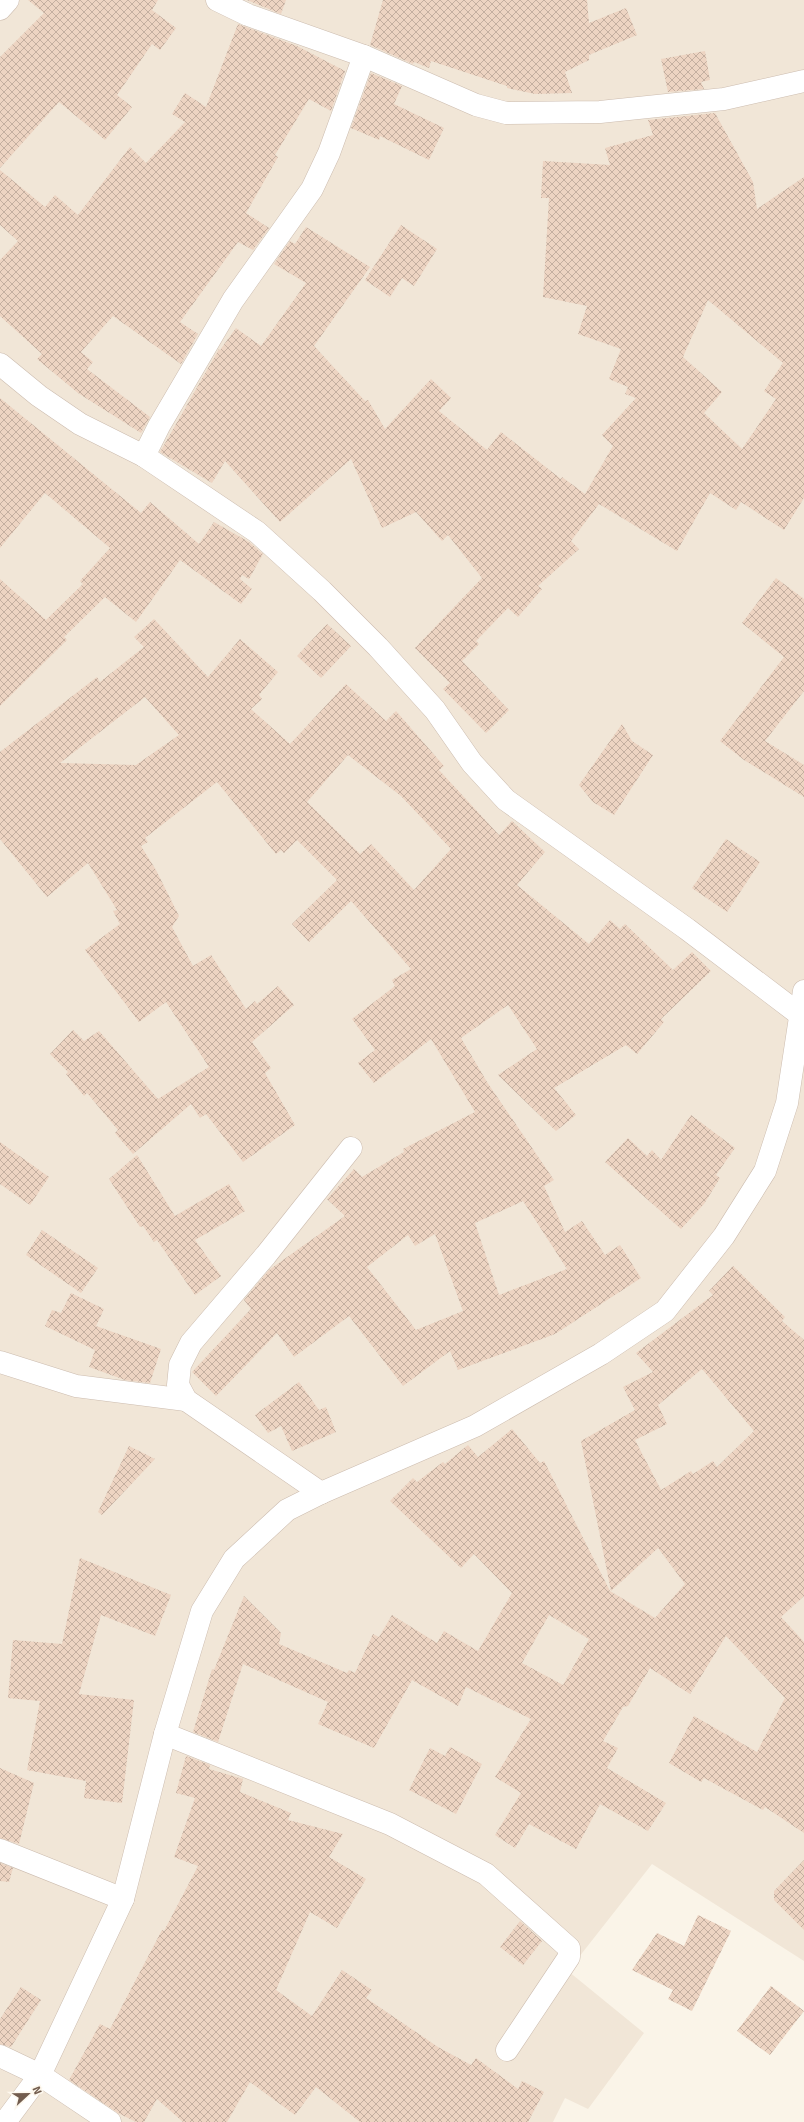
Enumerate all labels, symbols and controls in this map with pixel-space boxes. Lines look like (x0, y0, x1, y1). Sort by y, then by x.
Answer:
north arrow (8, 2074, 48, 2114)
text: N (29, 2084, 44, 2096)

